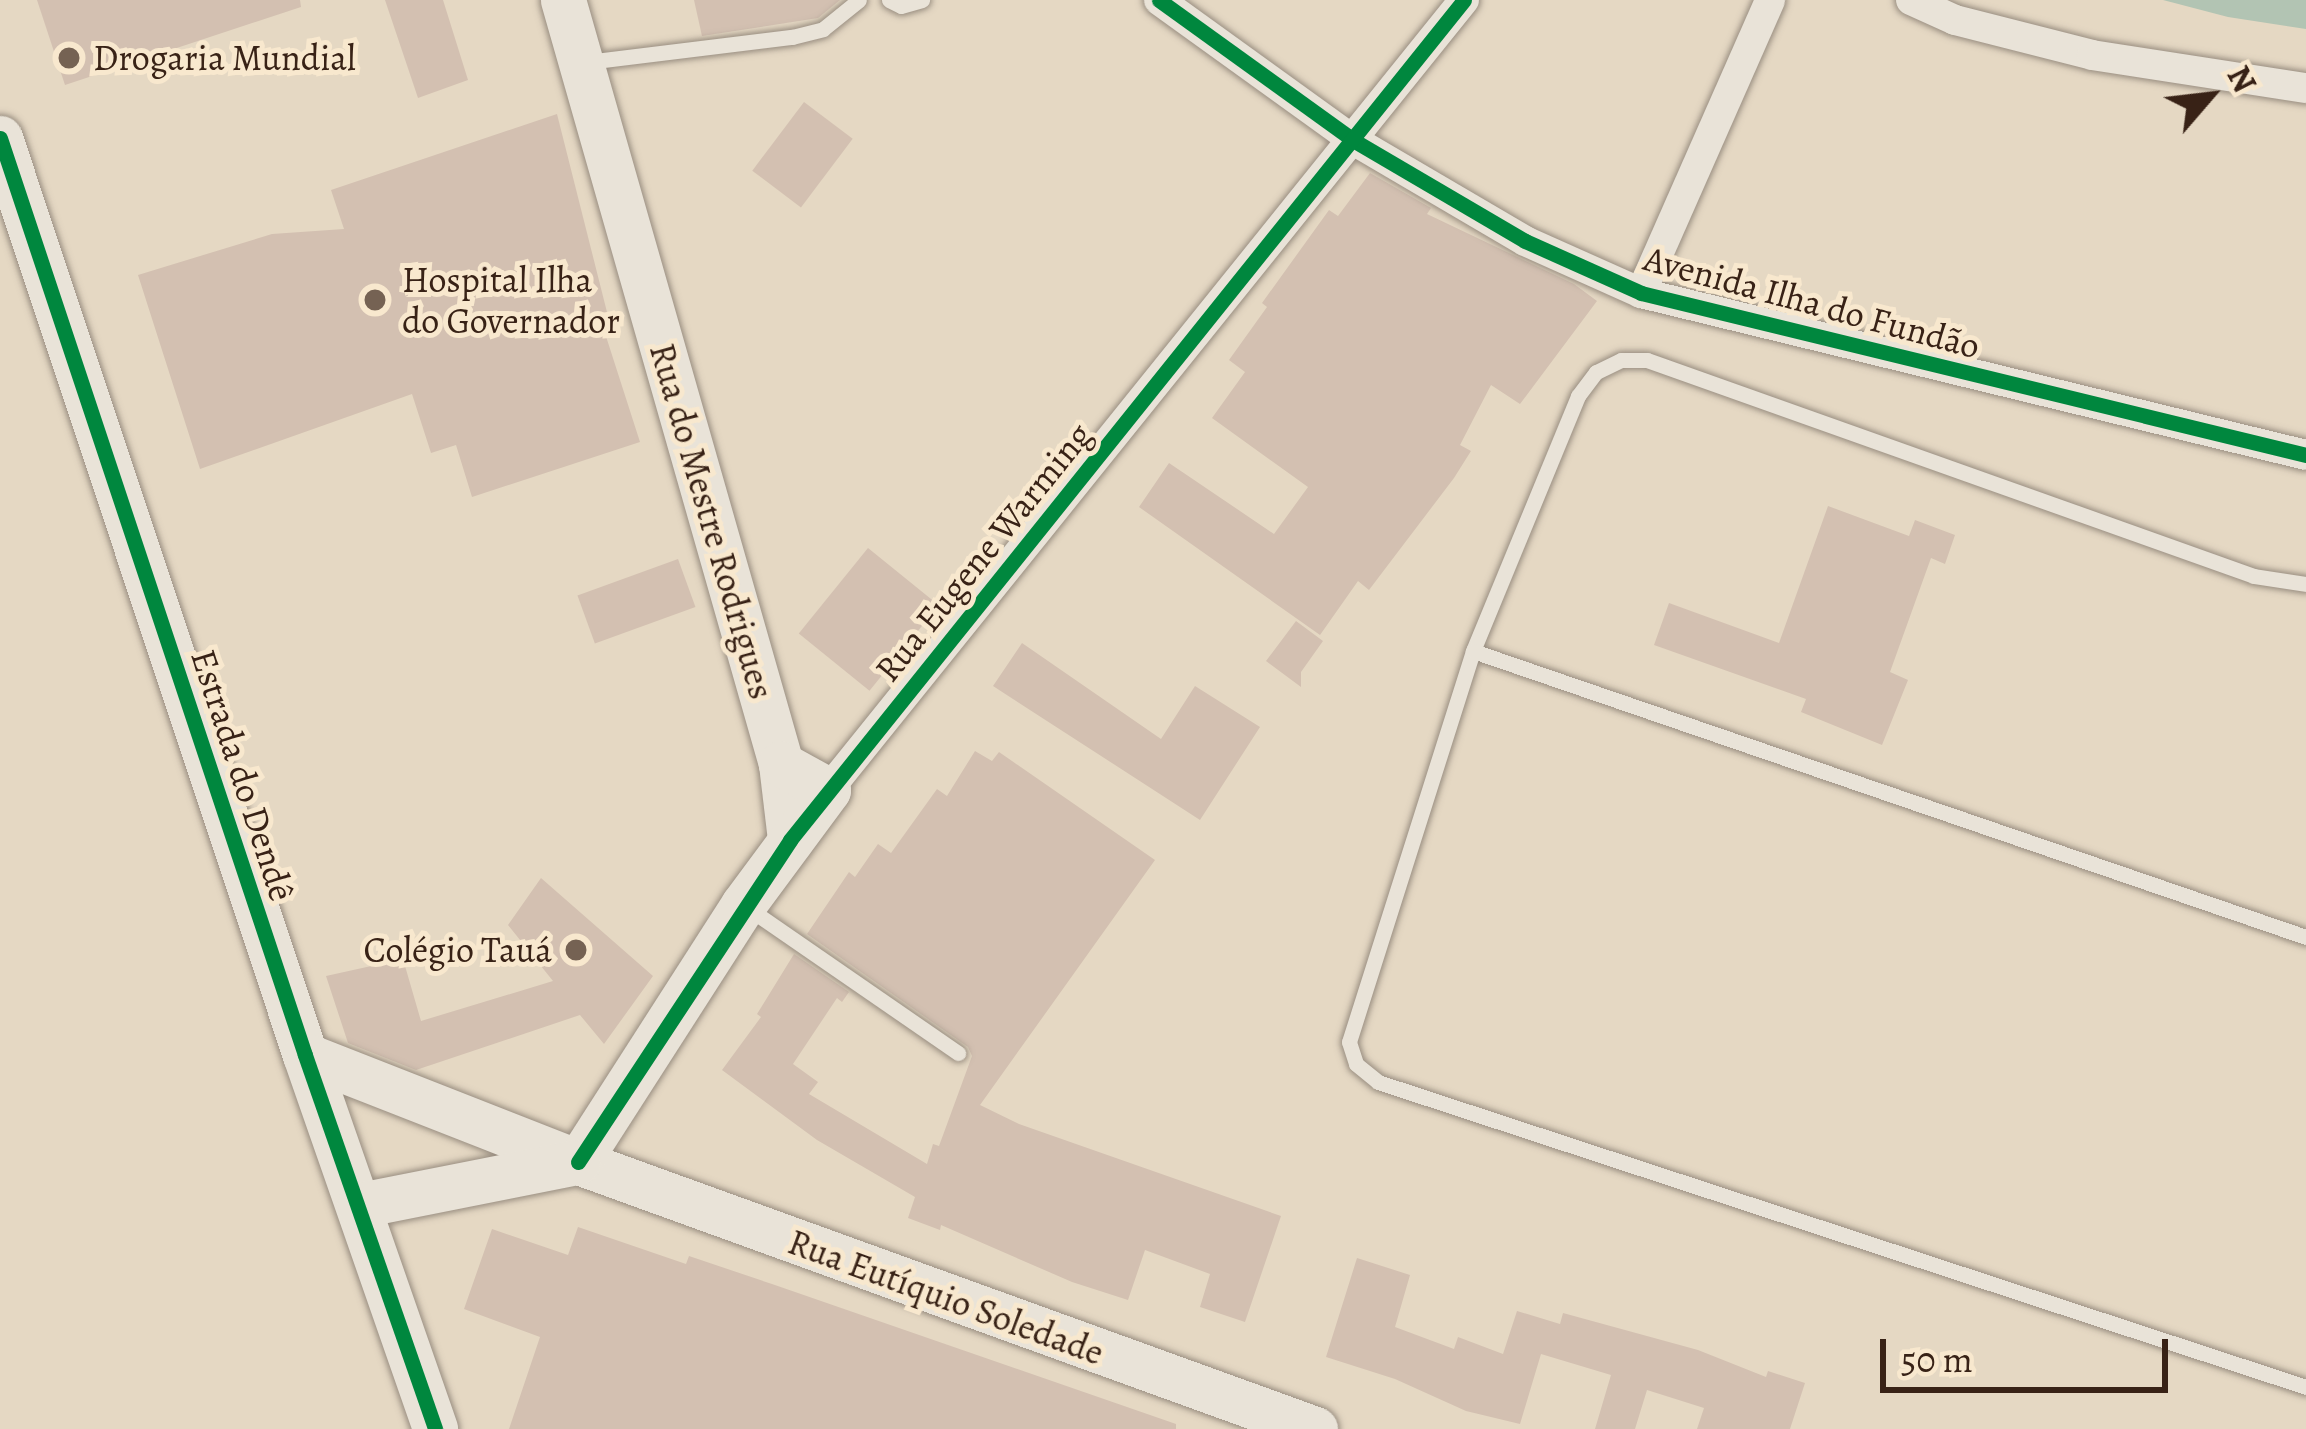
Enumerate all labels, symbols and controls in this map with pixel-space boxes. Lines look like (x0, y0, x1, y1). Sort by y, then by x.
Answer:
place label: Drogaria Mundial (93, 36, 356, 80)
north arrow (2150, 36, 2270, 156)
marker: Drogaria Mundial (56, 45, 82, 71)
text: N (2217, 58, 2268, 100)
street label: Avenida Ilha do Fundão (1639, 236, 1985, 368)
place label: Hospital Ilha do Governador (402, 257, 620, 342)
marker: Hospital Ilha do Governador (359, 284, 391, 316)
street label: Rua do Mestre Rodrigues (641, 338, 783, 704)
street label: Rua Eugene Warming (865, 414, 1101, 690)
street label: Estrada do Dendê (182, 644, 304, 906)
place label: Colégio Tauá (364, 928, 552, 972)
marker: Colégio Tauá (563, 937, 589, 963)
street label: Rua Eutíquio Soledade (782, 1220, 1110, 1374)
scale bar (1886, 1315, 2174, 1389)
text: 50 m (1901, 1335, 1973, 1384)

